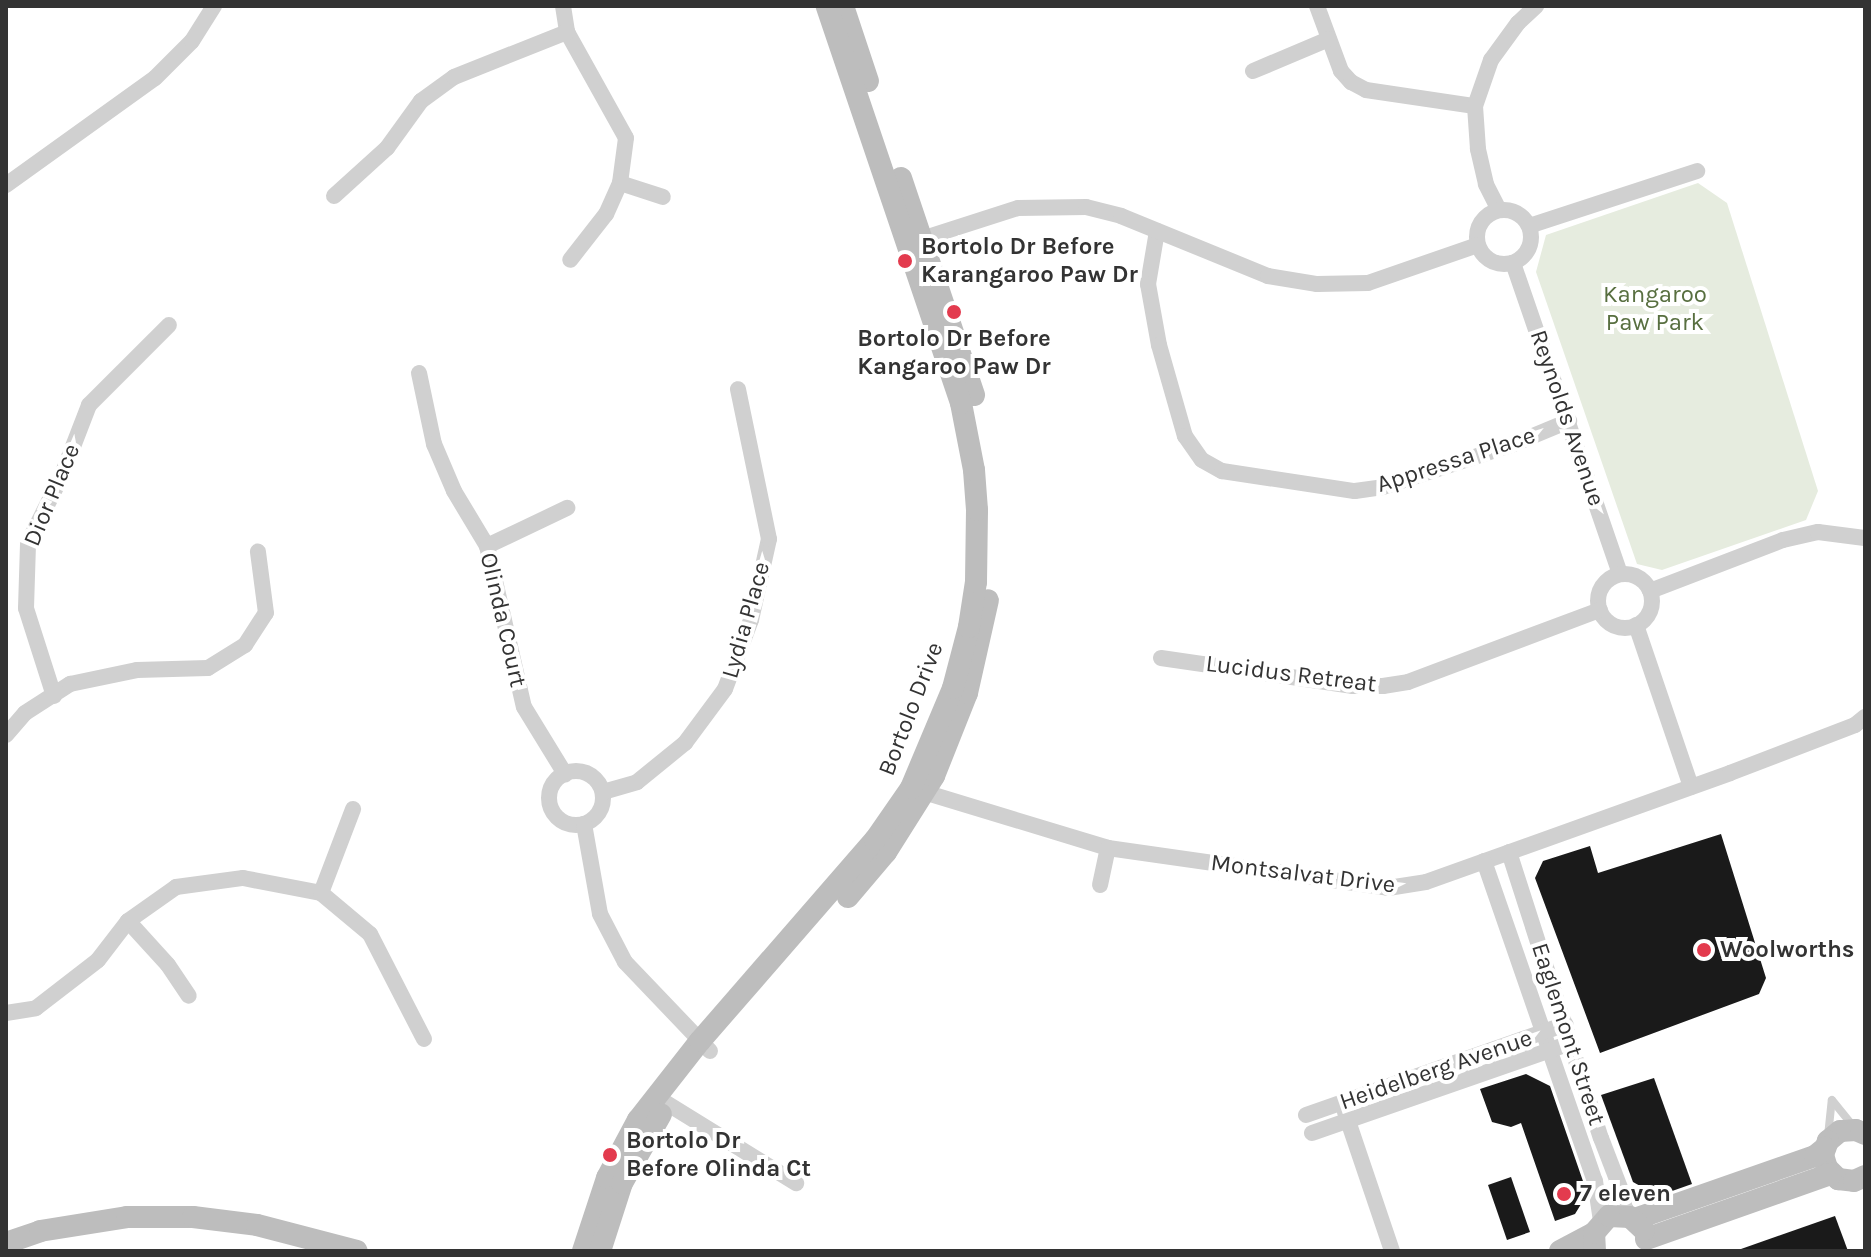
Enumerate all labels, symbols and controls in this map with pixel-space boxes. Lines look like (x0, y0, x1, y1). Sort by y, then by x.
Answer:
place label: Bortolo Dr Before Karangaroo Paw Dr (921, 233, 1138, 289)
marker: Bortolo Dr Before Karangaroo Paw Dr (896, 252, 914, 270)
park label: Kangaroo Paw Park (1603, 281, 1707, 337)
marker: Bortolo Dr Before Kangaroo Paw Dr (945, 303, 963, 321)
place label: Bortolo Dr Before Kangaroo Paw Dr (857, 325, 1051, 381)
street label: Reynolds Avenue (1523, 326, 1611, 510)
street label: Appressa Place (1373, 421, 1539, 499)
street label: Dior Place (18, 439, 86, 551)
street label: Olinda Court (474, 550, 532, 690)
street label: Lydia Place (716, 558, 776, 682)
street label: Bortolo Drive (872, 638, 950, 780)
street label: Lucidus Retreat (1204, 649, 1378, 699)
street label: Montsalvat Drive (1209, 848, 1397, 900)
place label: Woolworths (1720, 936, 1855, 964)
street label: Eaglemont Street (1525, 939, 1611, 1129)
marker: Woolworths (1695, 941, 1713, 959)
street label: Heidelberg Avenue (1336, 1024, 1536, 1116)
place label: Bortolo Dr Before Olinda Ct (626, 1127, 811, 1183)
marker: Bortolo Dr Before Olinda Ct (601, 1146, 619, 1164)
place label: 7 eleven (1580, 1180, 1671, 1208)
marker: 7 eleven (1555, 1185, 1573, 1203)

